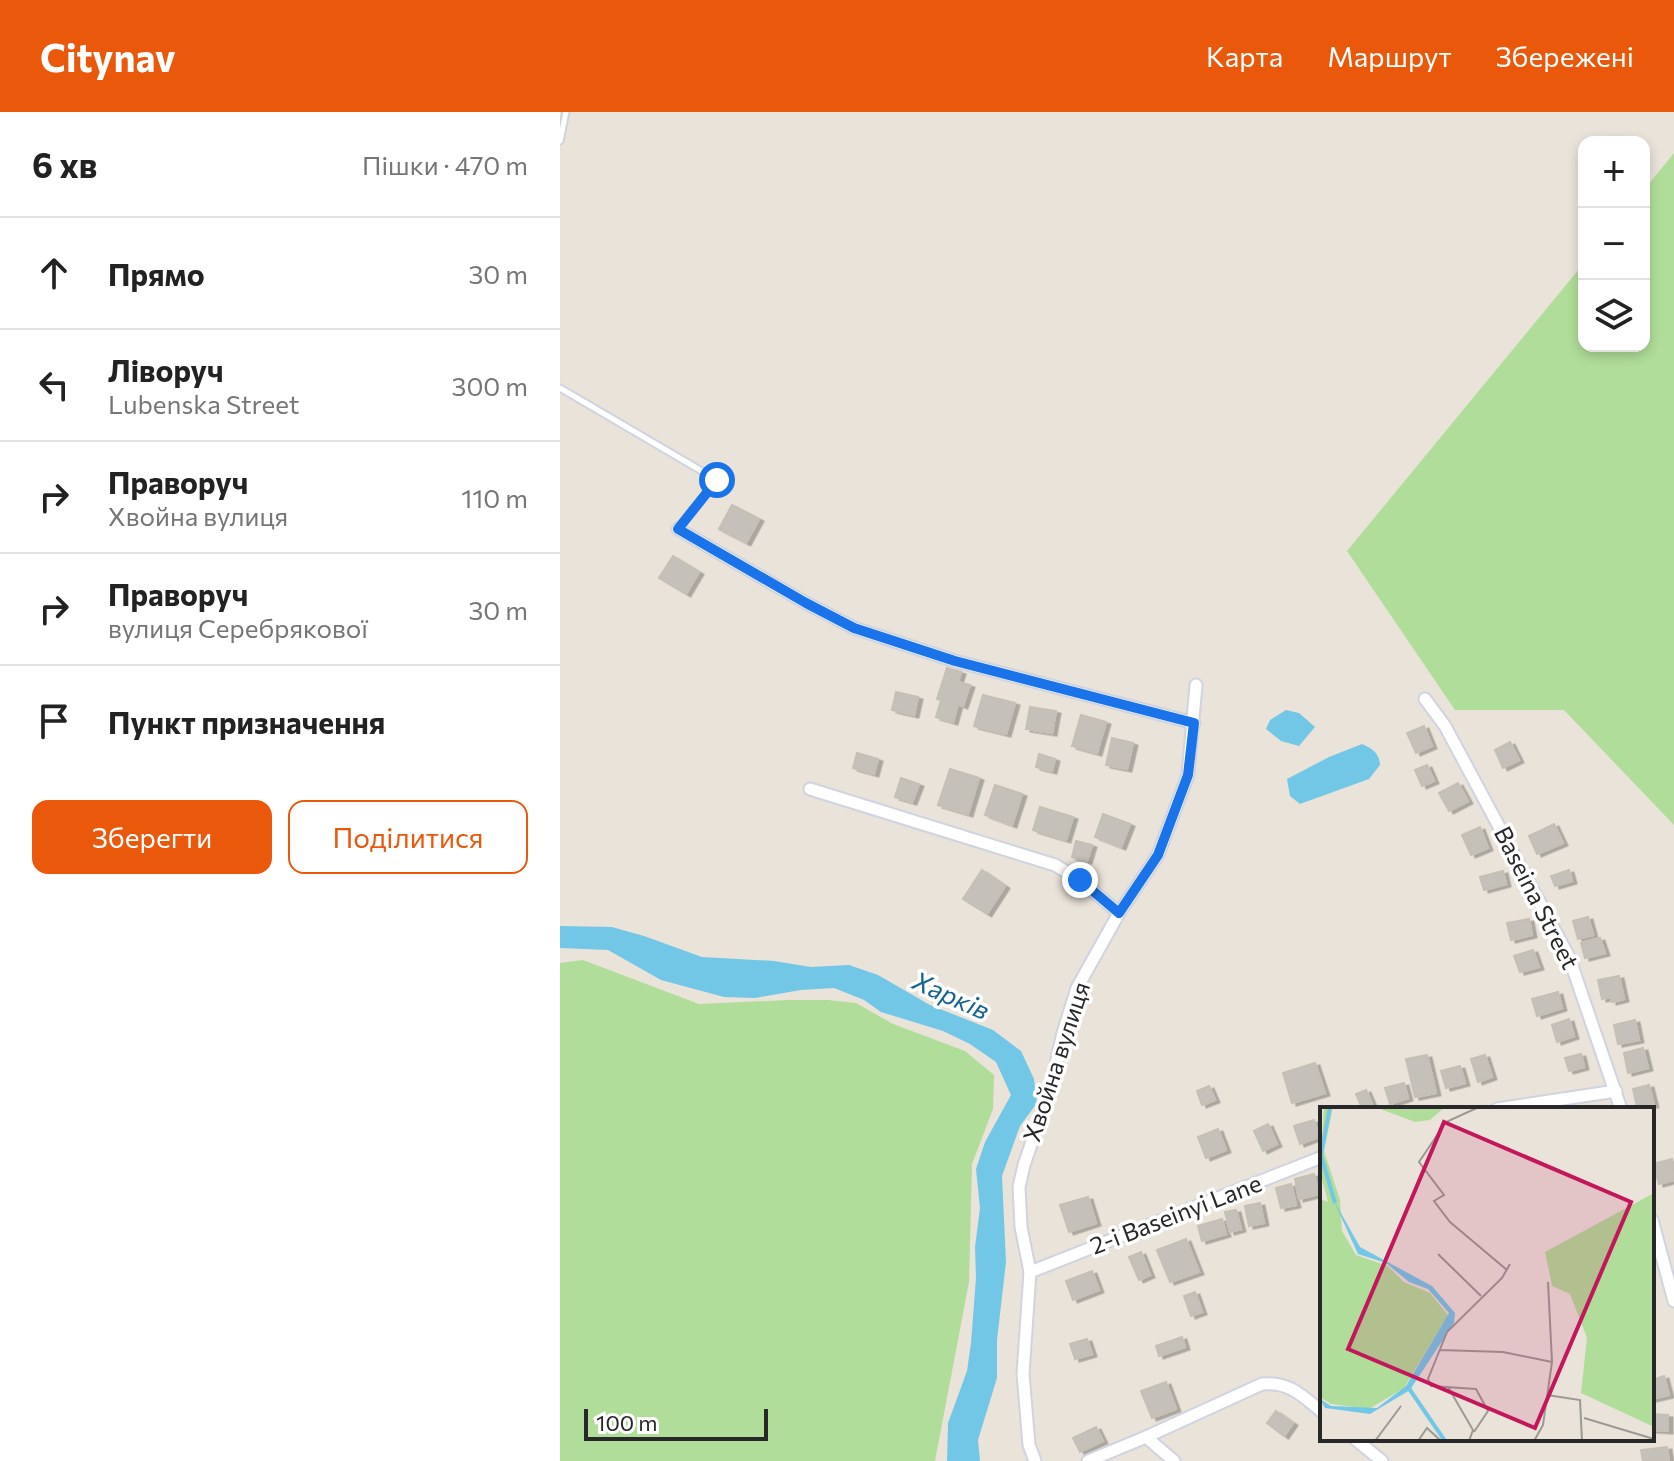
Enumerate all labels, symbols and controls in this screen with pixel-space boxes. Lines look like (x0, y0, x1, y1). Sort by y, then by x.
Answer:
text: Citynav (40, 33, 176, 80)
text: Карта (1206, 39, 1283, 73)
text: Маршрут (1327, 39, 1452, 73)
text: Збережені (1496, 39, 1634, 73)
map controls (1578, 136, 1650, 352)
button: + (1578, 136, 1650, 208)
text: 6 хв (32, 143, 97, 185)
text: Пішки · 470 m (362, 149, 528, 180)
button: − (1578, 208, 1650, 280)
icon: ahead (32, 251, 76, 295)
text: Прямо (108, 255, 205, 292)
text: 30 m (469, 258, 528, 289)
button: layers (1578, 280, 1650, 352)
text: Ліворуч (108, 351, 224, 388)
icon: left (32, 363, 76, 407)
text: 300 m (452, 370, 528, 401)
text: Lubenska Street (108, 388, 299, 419)
route start (699, 462, 735, 498)
text: Праворуч (108, 463, 248, 500)
icon: right (32, 475, 76, 519)
text: 110 m (461, 482, 528, 513)
text: Хвойна вулиця (108, 500, 288, 531)
text: Праворуч (108, 575, 248, 612)
icon: right (32, 587, 76, 631)
text: 30 m (469, 594, 528, 625)
text: вулиця Серебрякової (108, 612, 368, 643)
icon: arrive (32, 699, 76, 743)
text: Пункт призначення (108, 703, 385, 740)
button: Зберегти (32, 800, 272, 874)
button: Поділитися (288, 800, 528, 874)
street label: Baseina Street (1489, 821, 1586, 974)
route end (1062, 862, 1098, 898)
water label: Харків (908, 964, 995, 1025)
street label: Хвойна вулиця (1016, 978, 1095, 1145)
inset map (1320, 1107, 1654, 1441)
street label: 2-i Baseinyi Lane (1086, 1168, 1265, 1260)
scale bar (584, 1405, 768, 1441)
text: 100 m (596, 1409, 658, 1436)

